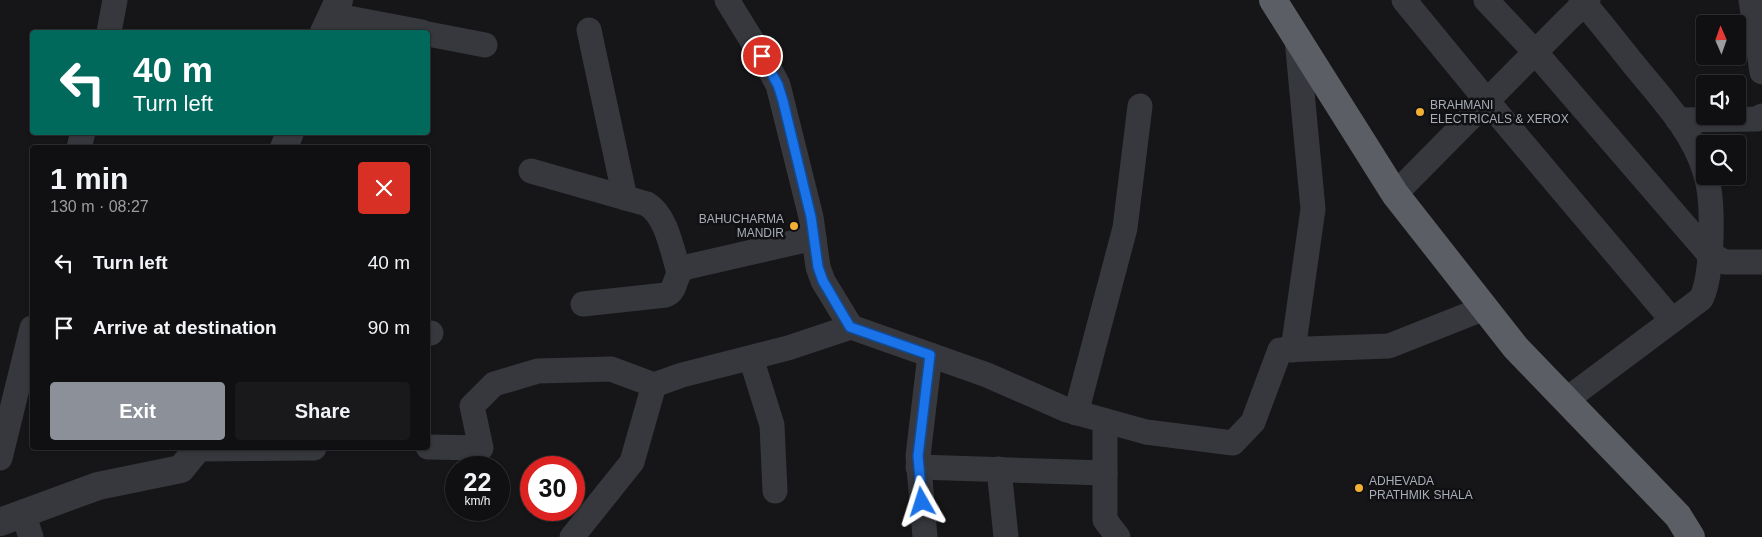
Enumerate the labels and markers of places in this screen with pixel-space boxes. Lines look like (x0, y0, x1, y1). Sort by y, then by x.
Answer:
pin (741, 35, 783, 77)
place label: BRAHMANI ELECTRICALS & XEROX (1430, 98, 1569, 126)
marker: BRAHMANI ELECTRICALS & XEROX (1414, 106, 1426, 118)
place label: BAHUCHARMA MANDIR (699, 212, 784, 240)
marker: BAHUCHARMA MANDIR (788, 220, 800, 232)
place label: ADHEVADA PRATHMIK SHALA (1369, 474, 1473, 502)
marker: ADHEVADA PRATHMIK SHALA (1353, 482, 1365, 494)

